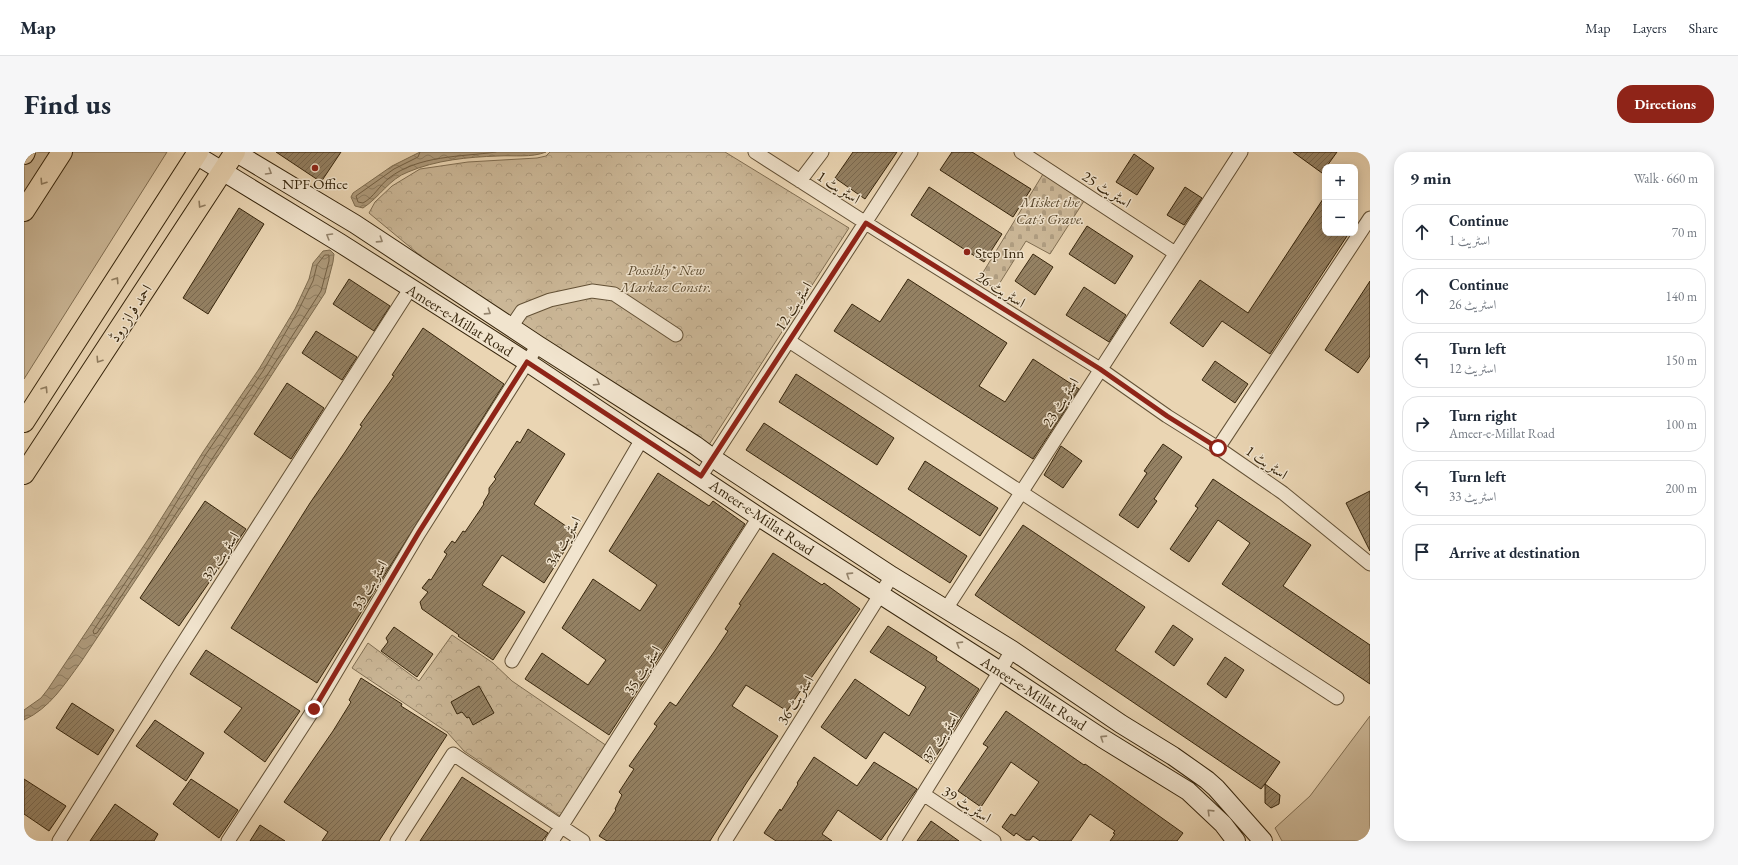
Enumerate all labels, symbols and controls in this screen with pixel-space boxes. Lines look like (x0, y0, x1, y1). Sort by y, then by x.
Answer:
text: Map (20, 15, 56, 40)
text: Map (1585, 19, 1610, 37)
text: Layers (1632, 19, 1667, 37)
text: Share (1689, 19, 1718, 37)
button: Directions (1617, 85, 1714, 123)
text: Find us (24, 86, 111, 122)
marker: NPF Office (310, 163, 320, 173)
map controls (1322, 164, 1358, 236)
button: + (1322, 164, 1358, 200)
street label: اسٹریٹ 1 (813, 166, 864, 209)
street label: اسٹریٹ 25 (1078, 166, 1135, 213)
one-way arrow (265, 167, 272, 175)
text: 9 min (1410, 167, 1451, 189)
text: Walk · 660 m (1634, 170, 1698, 187)
place label: NPF Office (282, 174, 348, 193)
one-way arrow (41, 177, 48, 184)
park label: Misket the Cat's Grave. (1016, 192, 1084, 228)
one-way arrow (198, 200, 205, 207)
button: − (1322, 200, 1358, 236)
text: Continue (1449, 211, 1509, 230)
icon: ahead (1411, 221, 1433, 243)
text: 70 m (1672, 224, 1697, 241)
text: اسٹریٹ 1 (1449, 232, 1490, 249)
one-way arrow (326, 234, 333, 241)
one-way arrow (376, 235, 383, 243)
place label: Step Inn (975, 243, 1024, 262)
marker: Step Inn (962, 247, 972, 257)
park label: Possibly* New Markaz Constr. (619, 260, 712, 296)
street label: اسٹریٹ 26 (972, 266, 1029, 312)
text: Continue (1449, 275, 1509, 294)
one-way arrow (111, 277, 118, 284)
street label: اسٹریٹ 12 (770, 278, 817, 335)
street label: Ameer-e-Millat Road (402, 279, 517, 361)
street label: احمد فراز روڈ (104, 281, 156, 346)
icon: ahead (1411, 285, 1433, 307)
text: 140 m (1666, 288, 1697, 305)
text: اسٹریٹ 26 (1449, 296, 1496, 313)
one-way arrow (484, 307, 491, 315)
text: Turn left (1449, 339, 1506, 358)
icon: left (1411, 349, 1433, 371)
text: 150 m (1666, 352, 1697, 369)
one-way arrow (96, 356, 103, 363)
text: اسٹریٹ 12 (1449, 360, 1496, 377)
street label: اسٹریٹ 23 (1037, 374, 1083, 431)
one-way arrow (593, 378, 600, 386)
one-way arrow (40, 386, 48, 393)
text: Turn right (1449, 406, 1517, 425)
icon: right (1411, 413, 1433, 435)
text: 100 m (1666, 416, 1697, 433)
text: Ameer-e-Millat Road (1449, 425, 1555, 442)
route start (1209, 439, 1227, 457)
street label: اسٹریٹ 1 (1242, 441, 1292, 484)
text: Turn left (1449, 467, 1506, 486)
street label: Ameer-e-Millat Road (705, 474, 818, 559)
icon: left (1411, 477, 1433, 499)
text: 200 m (1666, 480, 1697, 497)
text: اسٹریٹ 33 (1449, 488, 1496, 505)
street label: اسٹریٹ 34 (541, 513, 586, 570)
street label: اسٹریٹ 32 (197, 528, 244, 585)
icon: arrive (1411, 541, 1433, 563)
text: Arrive at destination (1449, 543, 1580, 562)
street label: اسٹریٹ 33 (347, 557, 392, 614)
one-way arrow (847, 572, 854, 579)
street label: اسٹریٹ 35 (619, 642, 666, 699)
one-way arrow (956, 642, 963, 649)
street label: Ameer-e-Millat Road (977, 651, 1091, 734)
street label: اسٹریٹ 36 (772, 672, 818, 729)
route end (305, 700, 323, 718)
street label: اسٹریٹ 37 (917, 709, 963, 766)
one-way arrow (1100, 736, 1107, 743)
street label: اسٹریٹ 39 (938, 781, 995, 828)
one-way arrow (1207, 809, 1215, 816)

